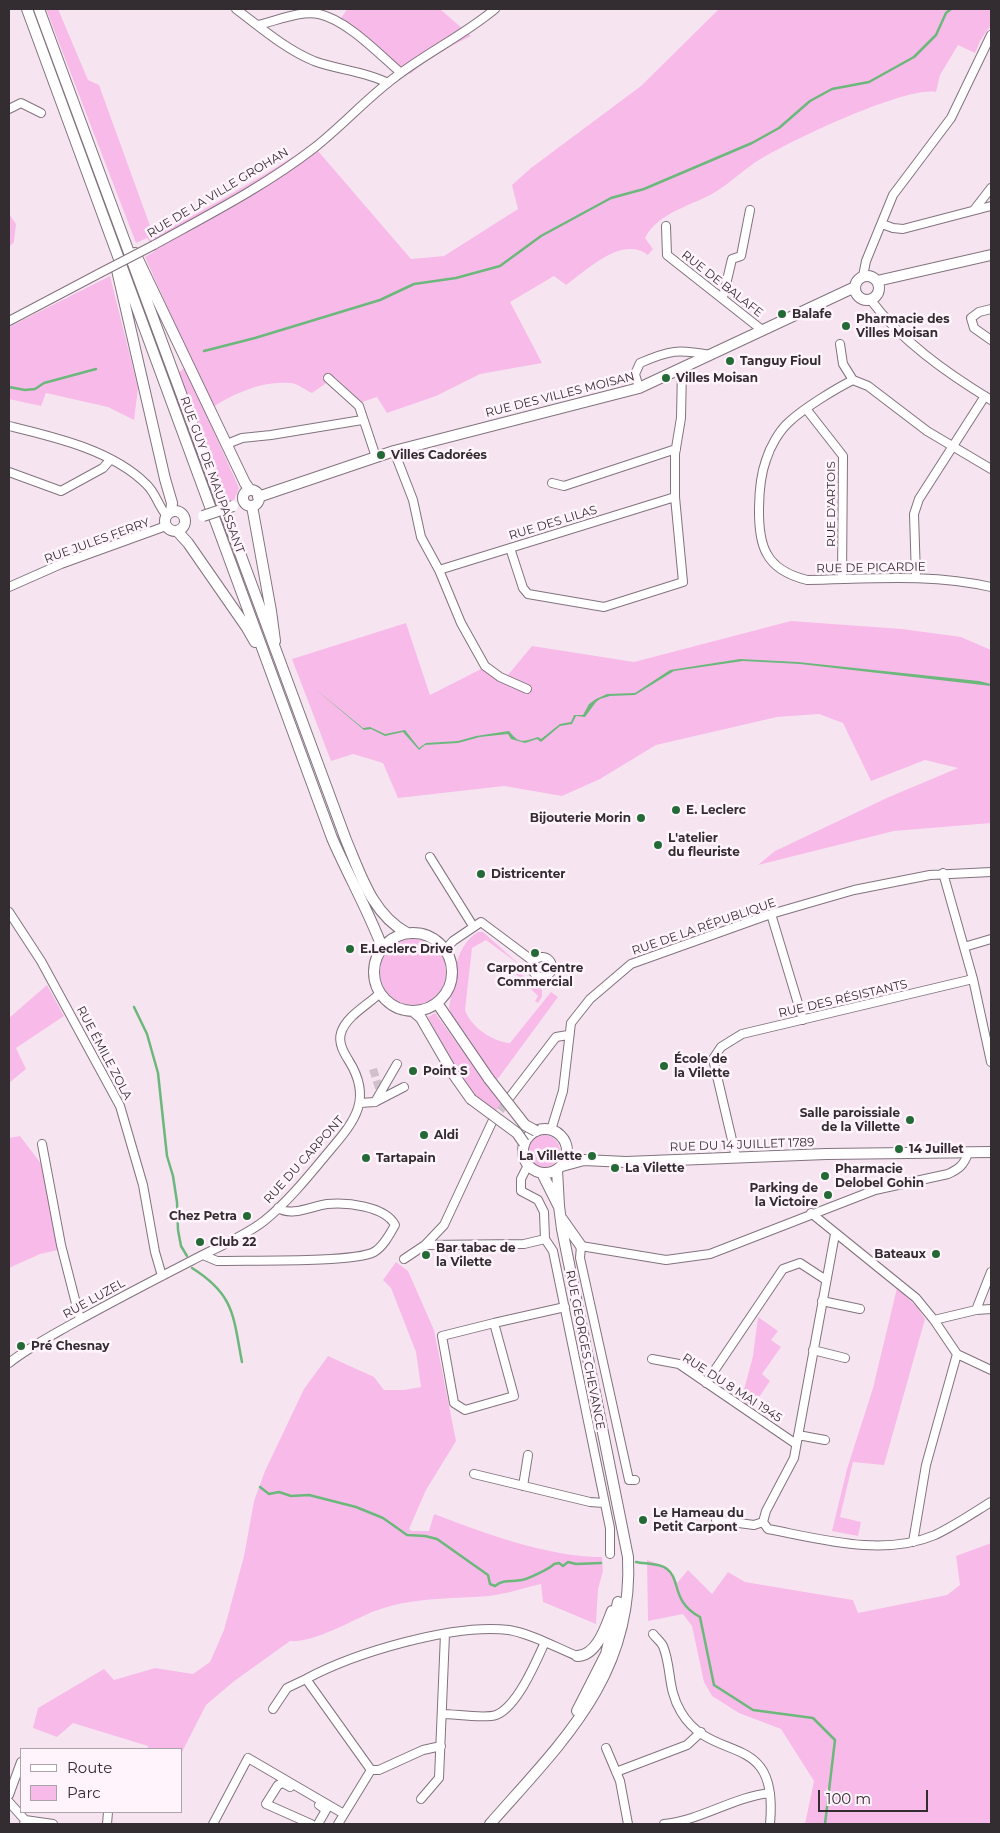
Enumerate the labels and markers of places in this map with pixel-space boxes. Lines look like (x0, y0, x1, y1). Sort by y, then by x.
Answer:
place label: Balafe (792, 307, 832, 321)
marker: Balafe (776, 308, 788, 320)
place label: Pharmacie des Villes Moisan (856, 312, 950, 340)
marker: Pharmacie des Villes Moisan (840, 320, 852, 332)
place label: Tanguy Fioul (740, 354, 821, 368)
marker: Tanguy Fioul (724, 355, 736, 367)
place label: Villes Moisan (676, 371, 758, 385)
marker: Villes Moisan (660, 372, 672, 384)
place label: Villes Cadorées (391, 448, 487, 462)
marker: Villes Cadorées (375, 449, 387, 461)
place label: E. Leclerc (686, 803, 746, 817)
marker: E. Leclerc (670, 804, 682, 816)
place label: Bijouterie Morin (530, 811, 631, 825)
marker: Bijouterie Morin (635, 812, 647, 824)
place label: L'atelier du fleuriste (668, 831, 740, 859)
marker: L'atelier du fleuriste (652, 839, 664, 851)
place label: Districenter (491, 867, 565, 881)
marker: Districenter (475, 868, 487, 880)
place label: E.Leclerc Drive (360, 942, 453, 956)
marker: E.Leclerc Drive (344, 943, 356, 955)
marker: Carpont Centre Commercial (529, 947, 541, 959)
place label: Carpont Centre Commercial (487, 961, 583, 989)
place label: École de la Vilette (674, 1052, 730, 1080)
marker: École de la Vilette (658, 1060, 670, 1072)
place label: Point S (423, 1064, 468, 1078)
marker: Point S (407, 1065, 419, 1077)
place label: Salle paroissiale de la Villette (800, 1106, 900, 1134)
marker: Salle paroissiale de la Villette (904, 1114, 916, 1126)
place label: Aldi (434, 1128, 459, 1142)
marker: Aldi (418, 1129, 430, 1141)
place label: 14 Juillet (909, 1142, 964, 1156)
marker: 14 Juillet (893, 1143, 905, 1155)
place label: La Villette (519, 1149, 582, 1163)
marker: La Villette (586, 1150, 598, 1162)
place label: Tartapain (376, 1151, 436, 1165)
marker: Tartapain (360, 1152, 372, 1164)
place label: La Vilette (625, 1161, 684, 1175)
marker: La Vilette (609, 1162, 621, 1174)
place label: Pharmacie Delobel Gohin (835, 1162, 924, 1190)
marker: Pharmacie Delobel Gohin (819, 1170, 831, 1182)
place label: Parking de la Victoire (749, 1181, 818, 1209)
marker: Parking de la Victoire (822, 1189, 834, 1201)
place label: Chez Petra (169, 1209, 237, 1223)
marker: Chez Petra (241, 1210, 253, 1222)
place label: Club 22 (210, 1235, 256, 1249)
marker: Club 22 (194, 1236, 206, 1248)
place label: Bar tabac de la Vilette (436, 1241, 516, 1269)
place label: Bateaux (874, 1247, 926, 1261)
marker: Bateaux (930, 1248, 942, 1260)
marker: Bar tabac de la Vilette (420, 1249, 432, 1261)
place label: Pré Chesnay (31, 1339, 109, 1353)
marker: Pré Chesnay (15, 1340, 27, 1352)
place label: Le Hameau du Petit Carpont (653, 1506, 744, 1534)
marker: Le Hameau du Petit Carpont (637, 1514, 649, 1526)

